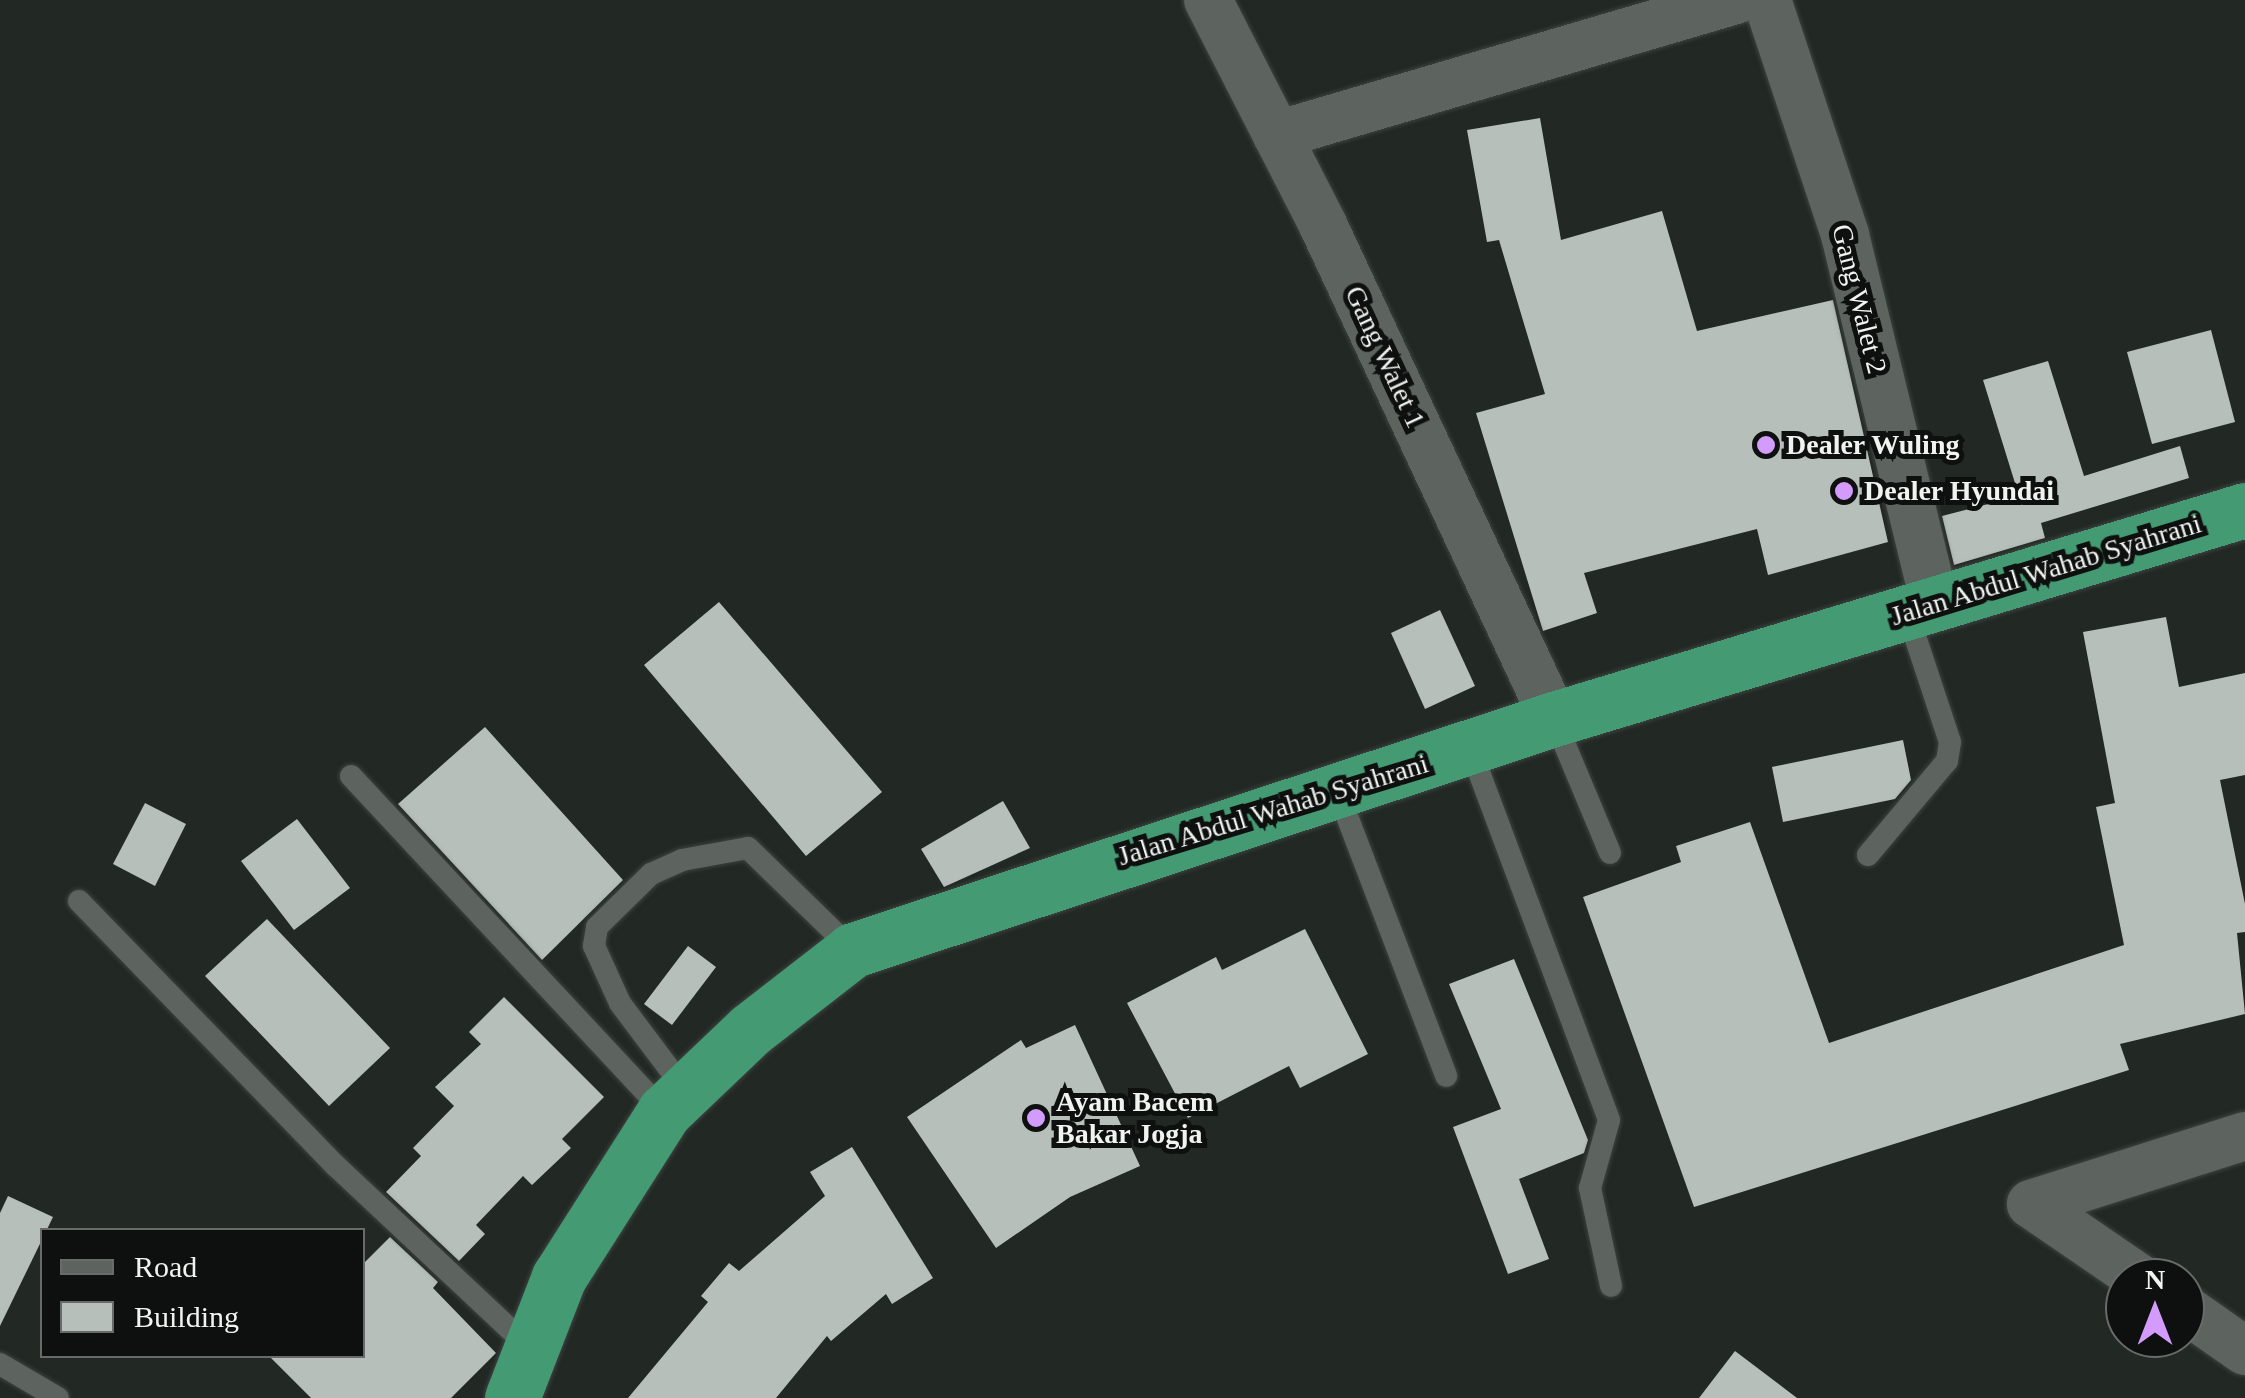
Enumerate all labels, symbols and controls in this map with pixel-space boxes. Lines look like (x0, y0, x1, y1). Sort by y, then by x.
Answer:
street label: Gang Walet 2 (1824, 221, 1894, 377)
street label: Gang Walet 1 (1337, 280, 1433, 434)
place label: Dealer Wuling (1786, 428, 1960, 462)
marker: Dealer Wuling (1755, 434, 1777, 456)
place label: Dealer Hyundai (1864, 474, 2055, 508)
marker: Dealer Hyundai (1833, 480, 1855, 502)
street label: Jalan Abdul Wahab Syahrani (1886, 506, 2206, 634)
street label: Jalan Abdul Wahab Syahrani (1113, 746, 1433, 874)
place label: Ayam Bacem Bakar Jogja (1056, 1085, 1213, 1151)
marker: Ayam Bacem Bakar Jogja (1025, 1107, 1047, 1129)
legend (40, 1228, 365, 1358)
text: Road (134, 1250, 197, 1283)
north arrow (2105, 1258, 2205, 1358)
text: N (2145, 1264, 2165, 1295)
text: Building (134, 1300, 239, 1333)

